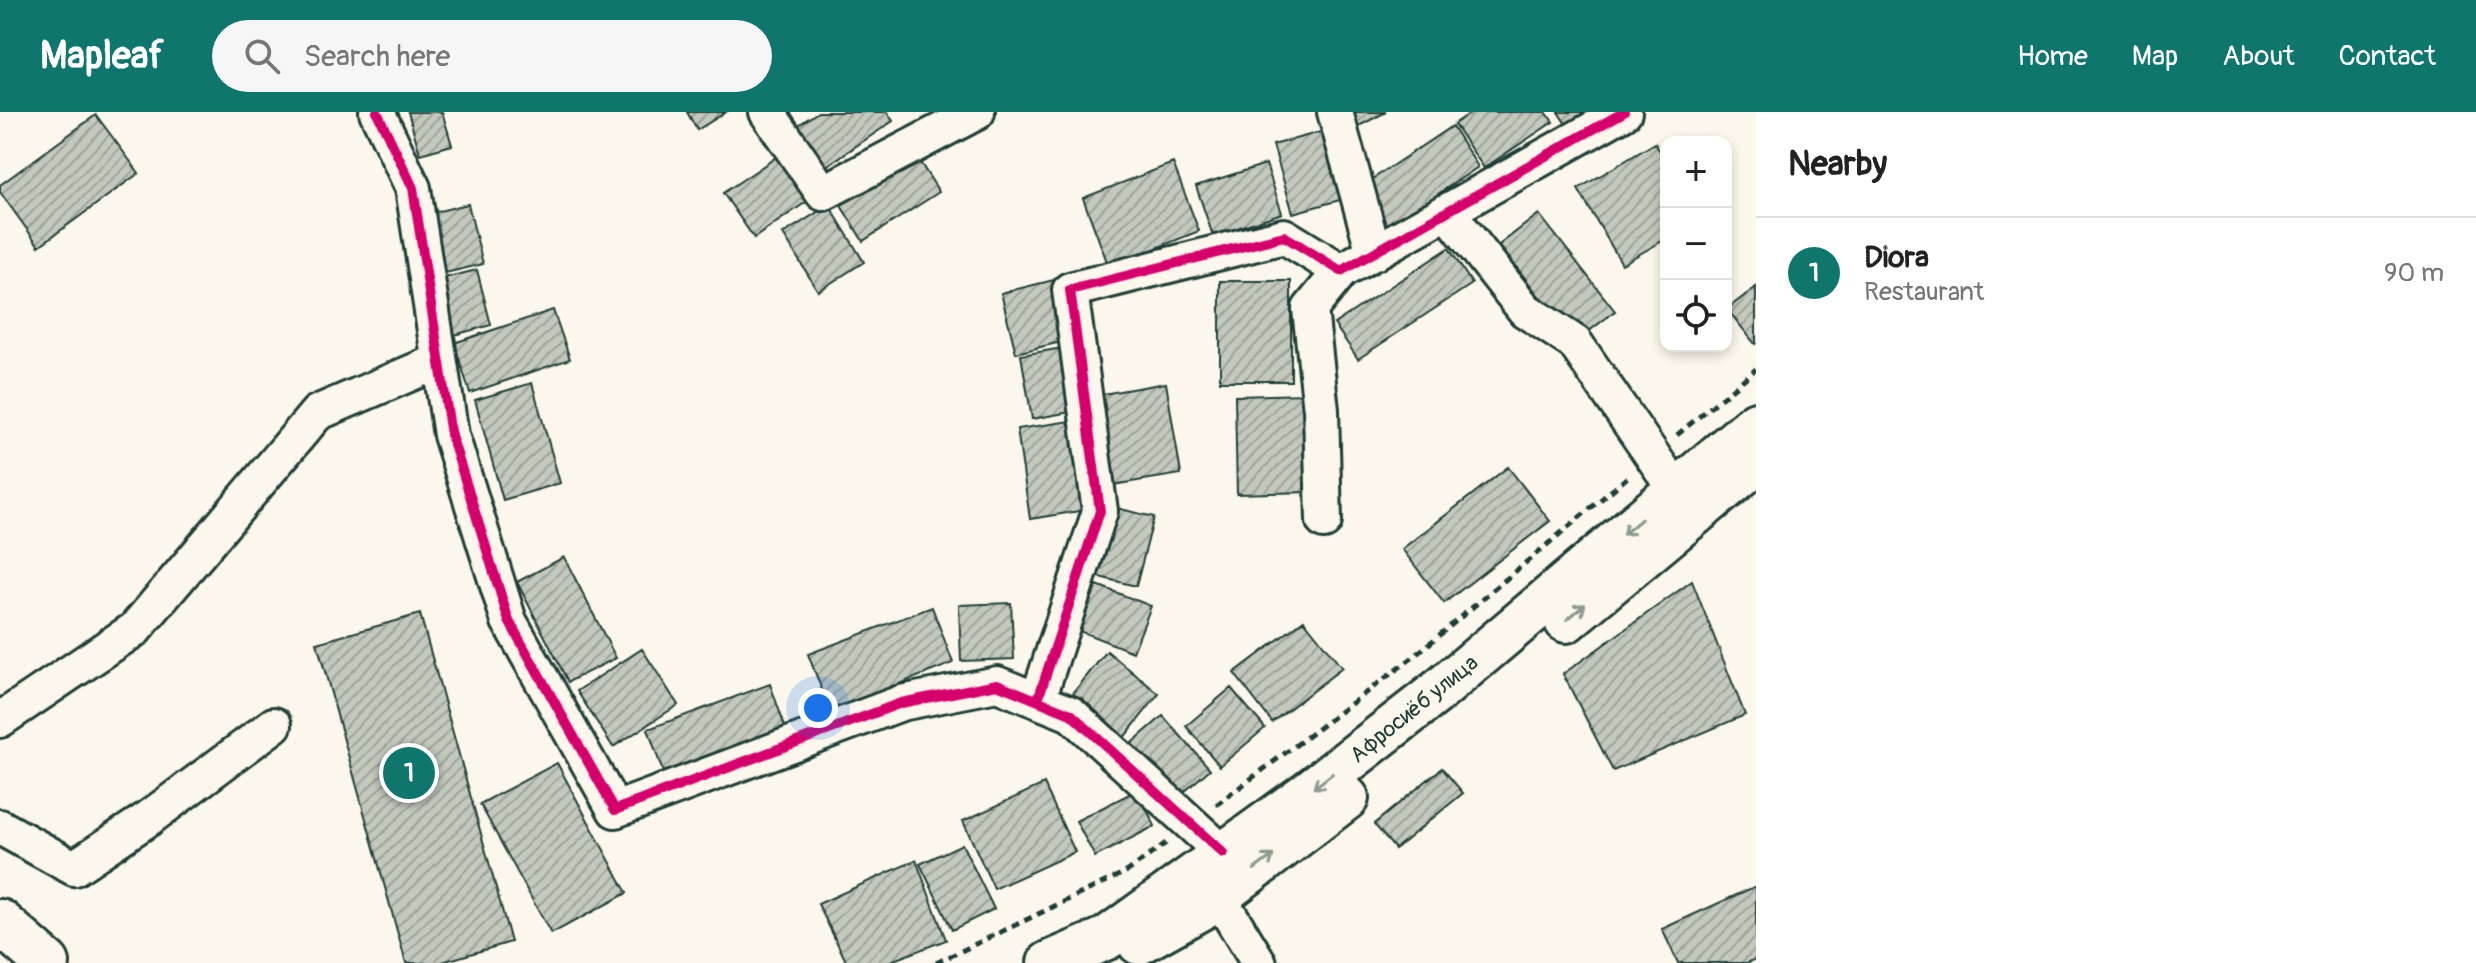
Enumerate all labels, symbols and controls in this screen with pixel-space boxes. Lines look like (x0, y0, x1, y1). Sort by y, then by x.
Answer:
search box (212, 20, 772, 92)
text: Mapleaf (40, 32, 164, 80)
icon: search (240, 34, 284, 78)
text: Search here (304, 38, 450, 75)
text: Home (2017, 39, 2088, 74)
text: Map (2132, 39, 2178, 74)
text: About (2222, 39, 2295, 74)
text: Contact (2339, 39, 2436, 74)
map controls (1660, 136, 1732, 352)
button: + (1660, 136, 1732, 208)
text: Nearby (1788, 143, 1887, 186)
button: − (1660, 208, 1732, 280)
text: Diora (1864, 239, 1929, 276)
text: 1 (1809, 257, 1819, 289)
text: 90 m (2384, 257, 2444, 289)
text: Restaurant (1864, 276, 1984, 308)
button: locate (1660, 280, 1732, 352)
one-way arrow (1622, 518, 1643, 536)
one-way arrow (1565, 604, 1586, 621)
street label: Афросиёб улица (1344, 649, 1484, 769)
your location (798, 688, 838, 728)
pin: 1 (383, 743, 435, 803)
one-way arrow (1313, 772, 1334, 789)
one-way arrow (1252, 854, 1274, 871)

